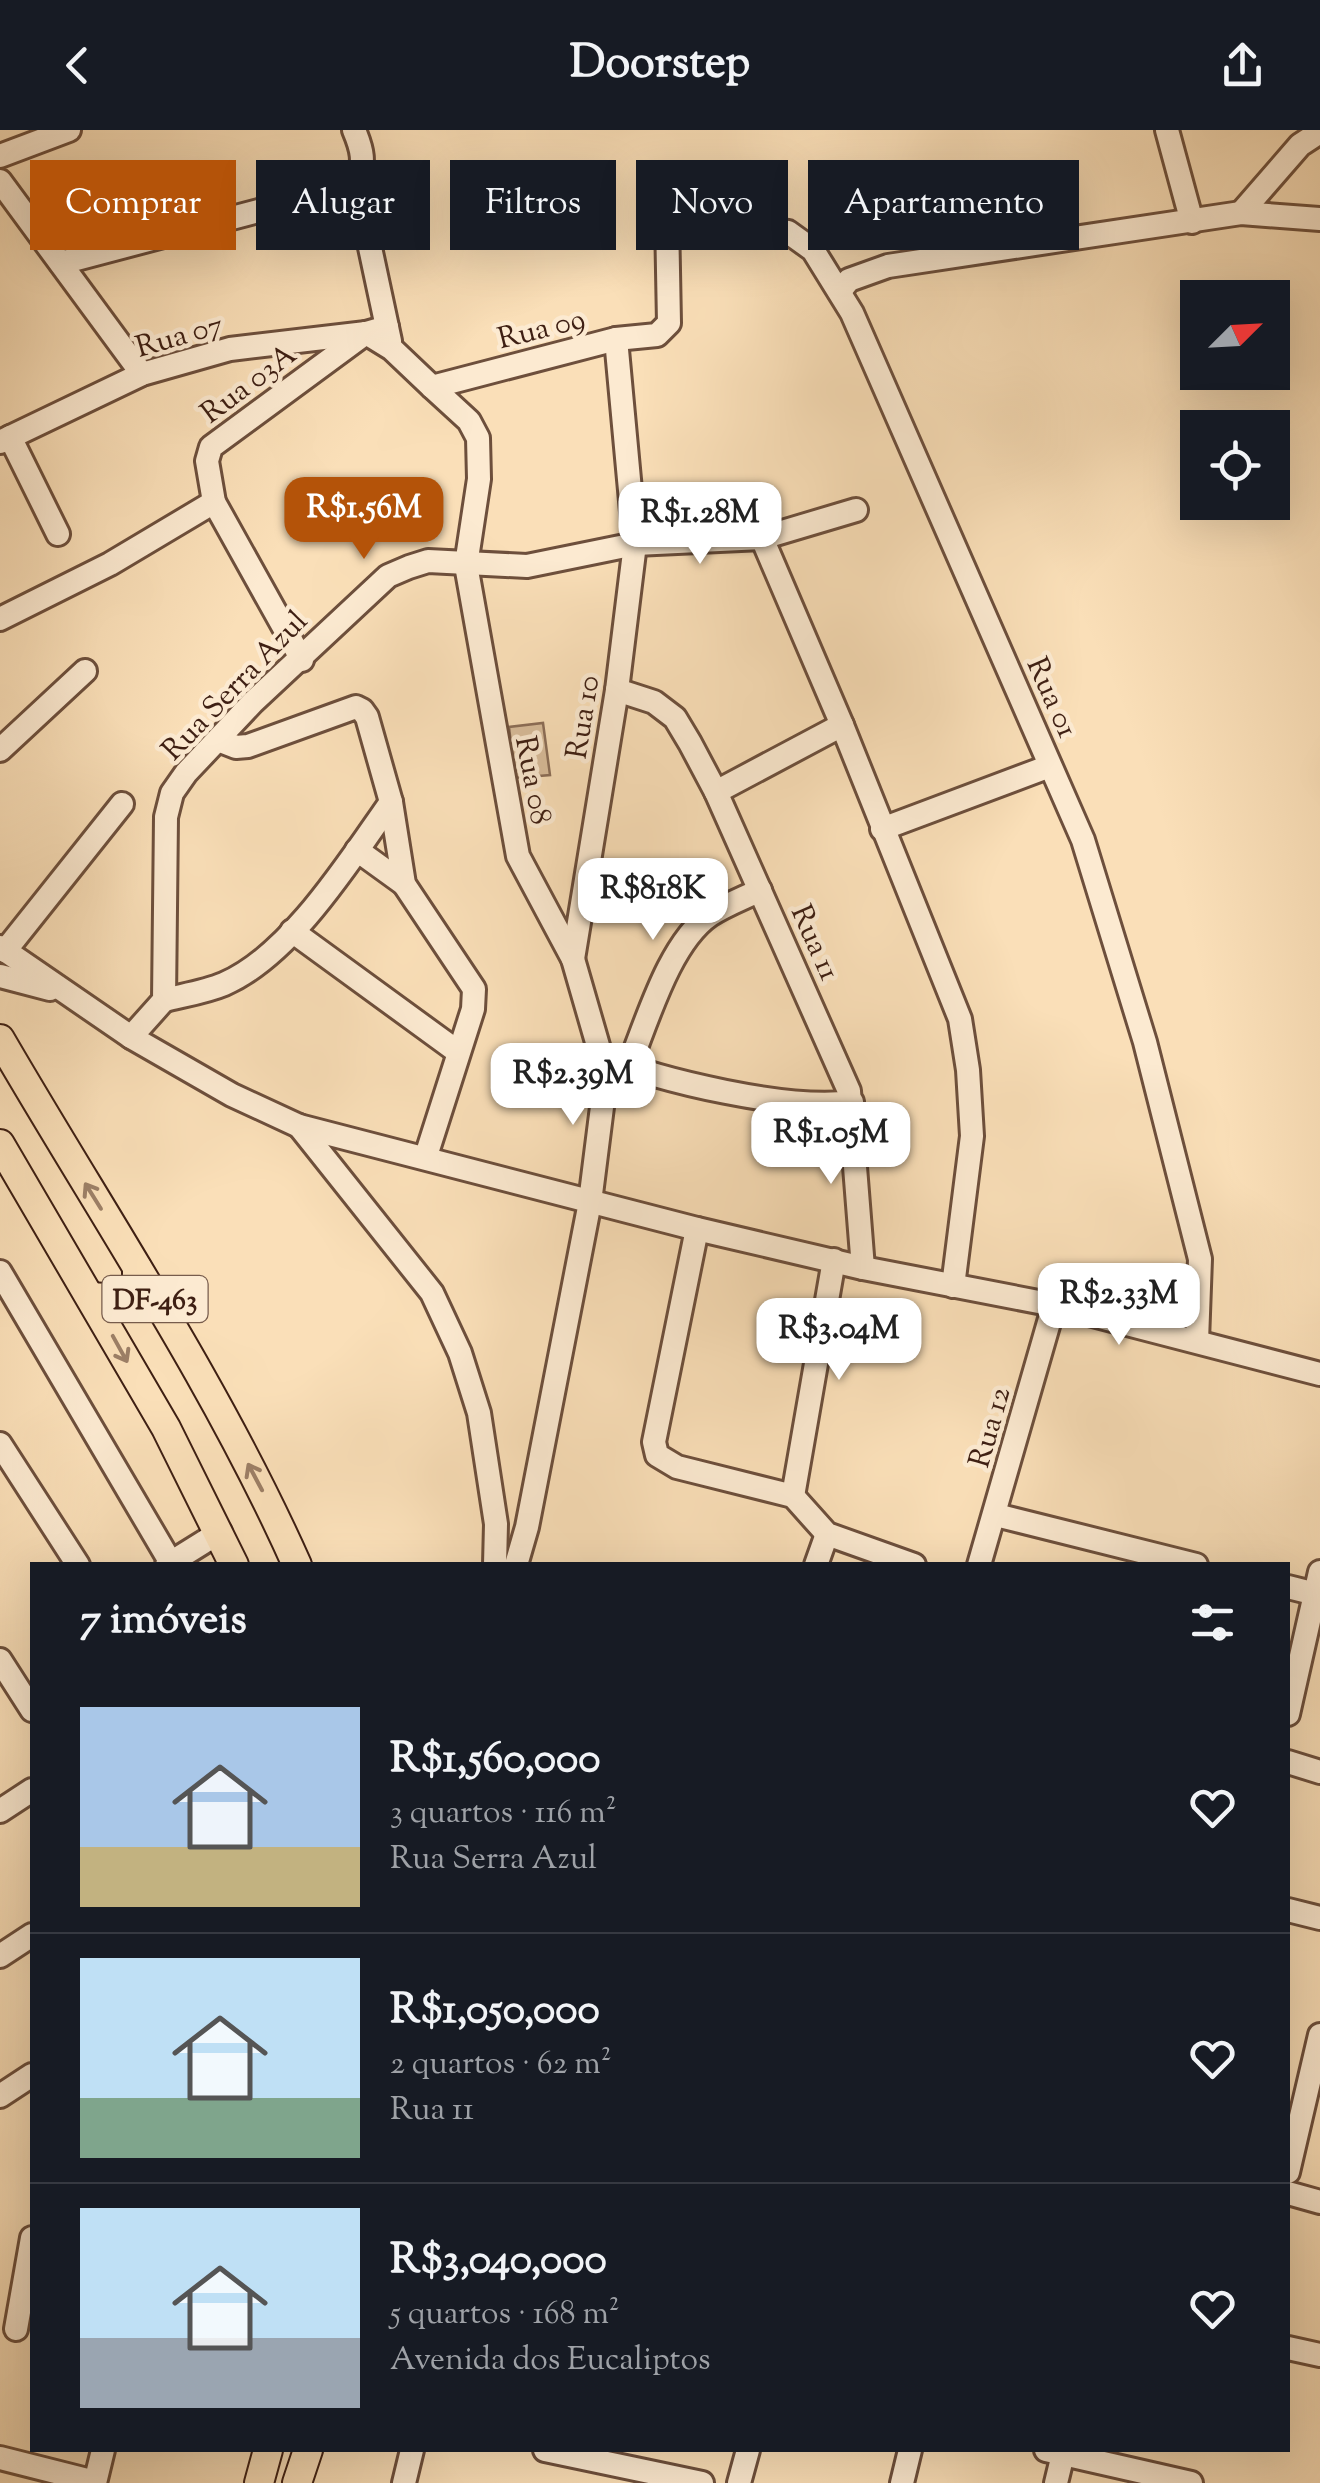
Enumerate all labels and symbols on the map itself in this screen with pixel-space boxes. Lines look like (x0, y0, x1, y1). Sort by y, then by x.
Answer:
north arrow (1180, 280, 1290, 390)
street label: Rua 09 (493, 299, 590, 362)
street label: Rua 07 (131, 304, 228, 370)
street label: Rua 03A (192, 335, 307, 435)
pin: R$1.56M (272, 477, 456, 562)
pin: R$1.28M (608, 482, 792, 567)
street label: Rua Serra Azul (153, 602, 319, 771)
street label: Rua 01 (1014, 651, 1087, 745)
street label: Rua 10 (557, 673, 612, 762)
street label: Rua 08 (502, 733, 561, 828)
pin: R$818K (572, 858, 734, 943)
street label: Rua 11 (778, 898, 849, 988)
pin: R$2.39M (481, 1043, 665, 1128)
pin: R$1.05M (739, 1102, 923, 1187)
one-way arrow (82, 1182, 103, 1211)
pin: R$2.33M (1027, 1263, 1211, 1348)
road number: DF-463 (102, 1276, 208, 1322)
pin: R$3.04M (747, 1298, 931, 1383)
one-way arrow (111, 1333, 131, 1363)
street label: Rua 12 (959, 1382, 1023, 1473)
one-way arrow (245, 1463, 264, 1493)

